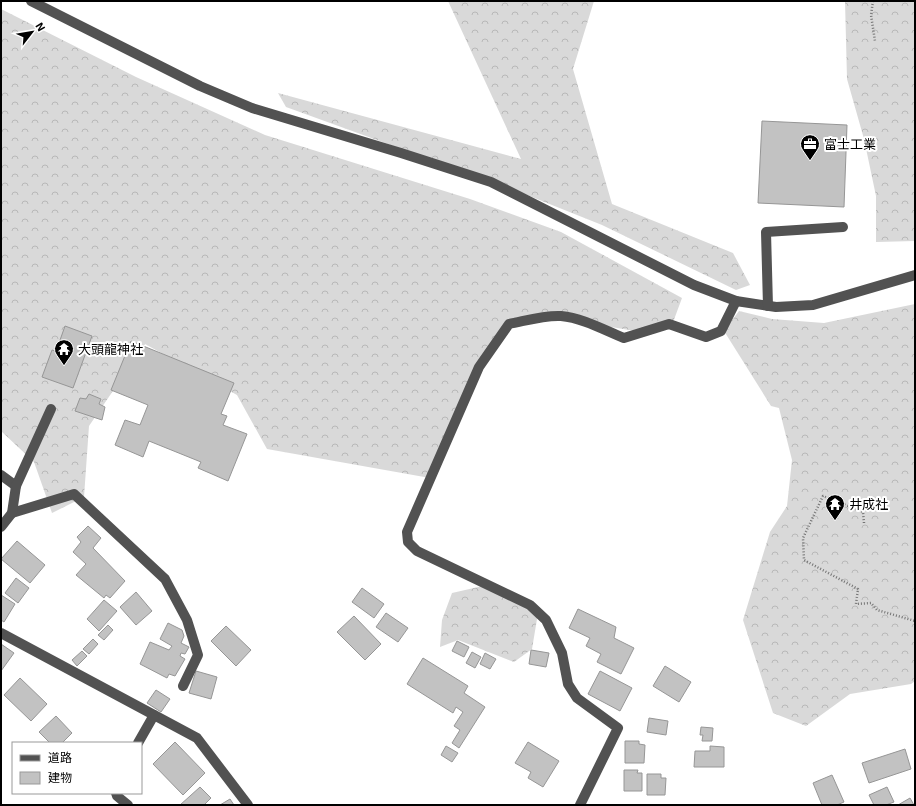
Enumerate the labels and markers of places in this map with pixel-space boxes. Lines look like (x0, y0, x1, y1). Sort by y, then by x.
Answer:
office icon: 富士工業 (799, 133, 821, 161)
place label: 富士工業 (824, 136, 876, 152)
temple icon: 大頭龍神社 (53, 338, 75, 366)
place label: 大頭龍神社 (78, 341, 143, 357)
temple icon: 井成社 (824, 493, 846, 521)
place label: 井成社 (849, 496, 888, 512)

